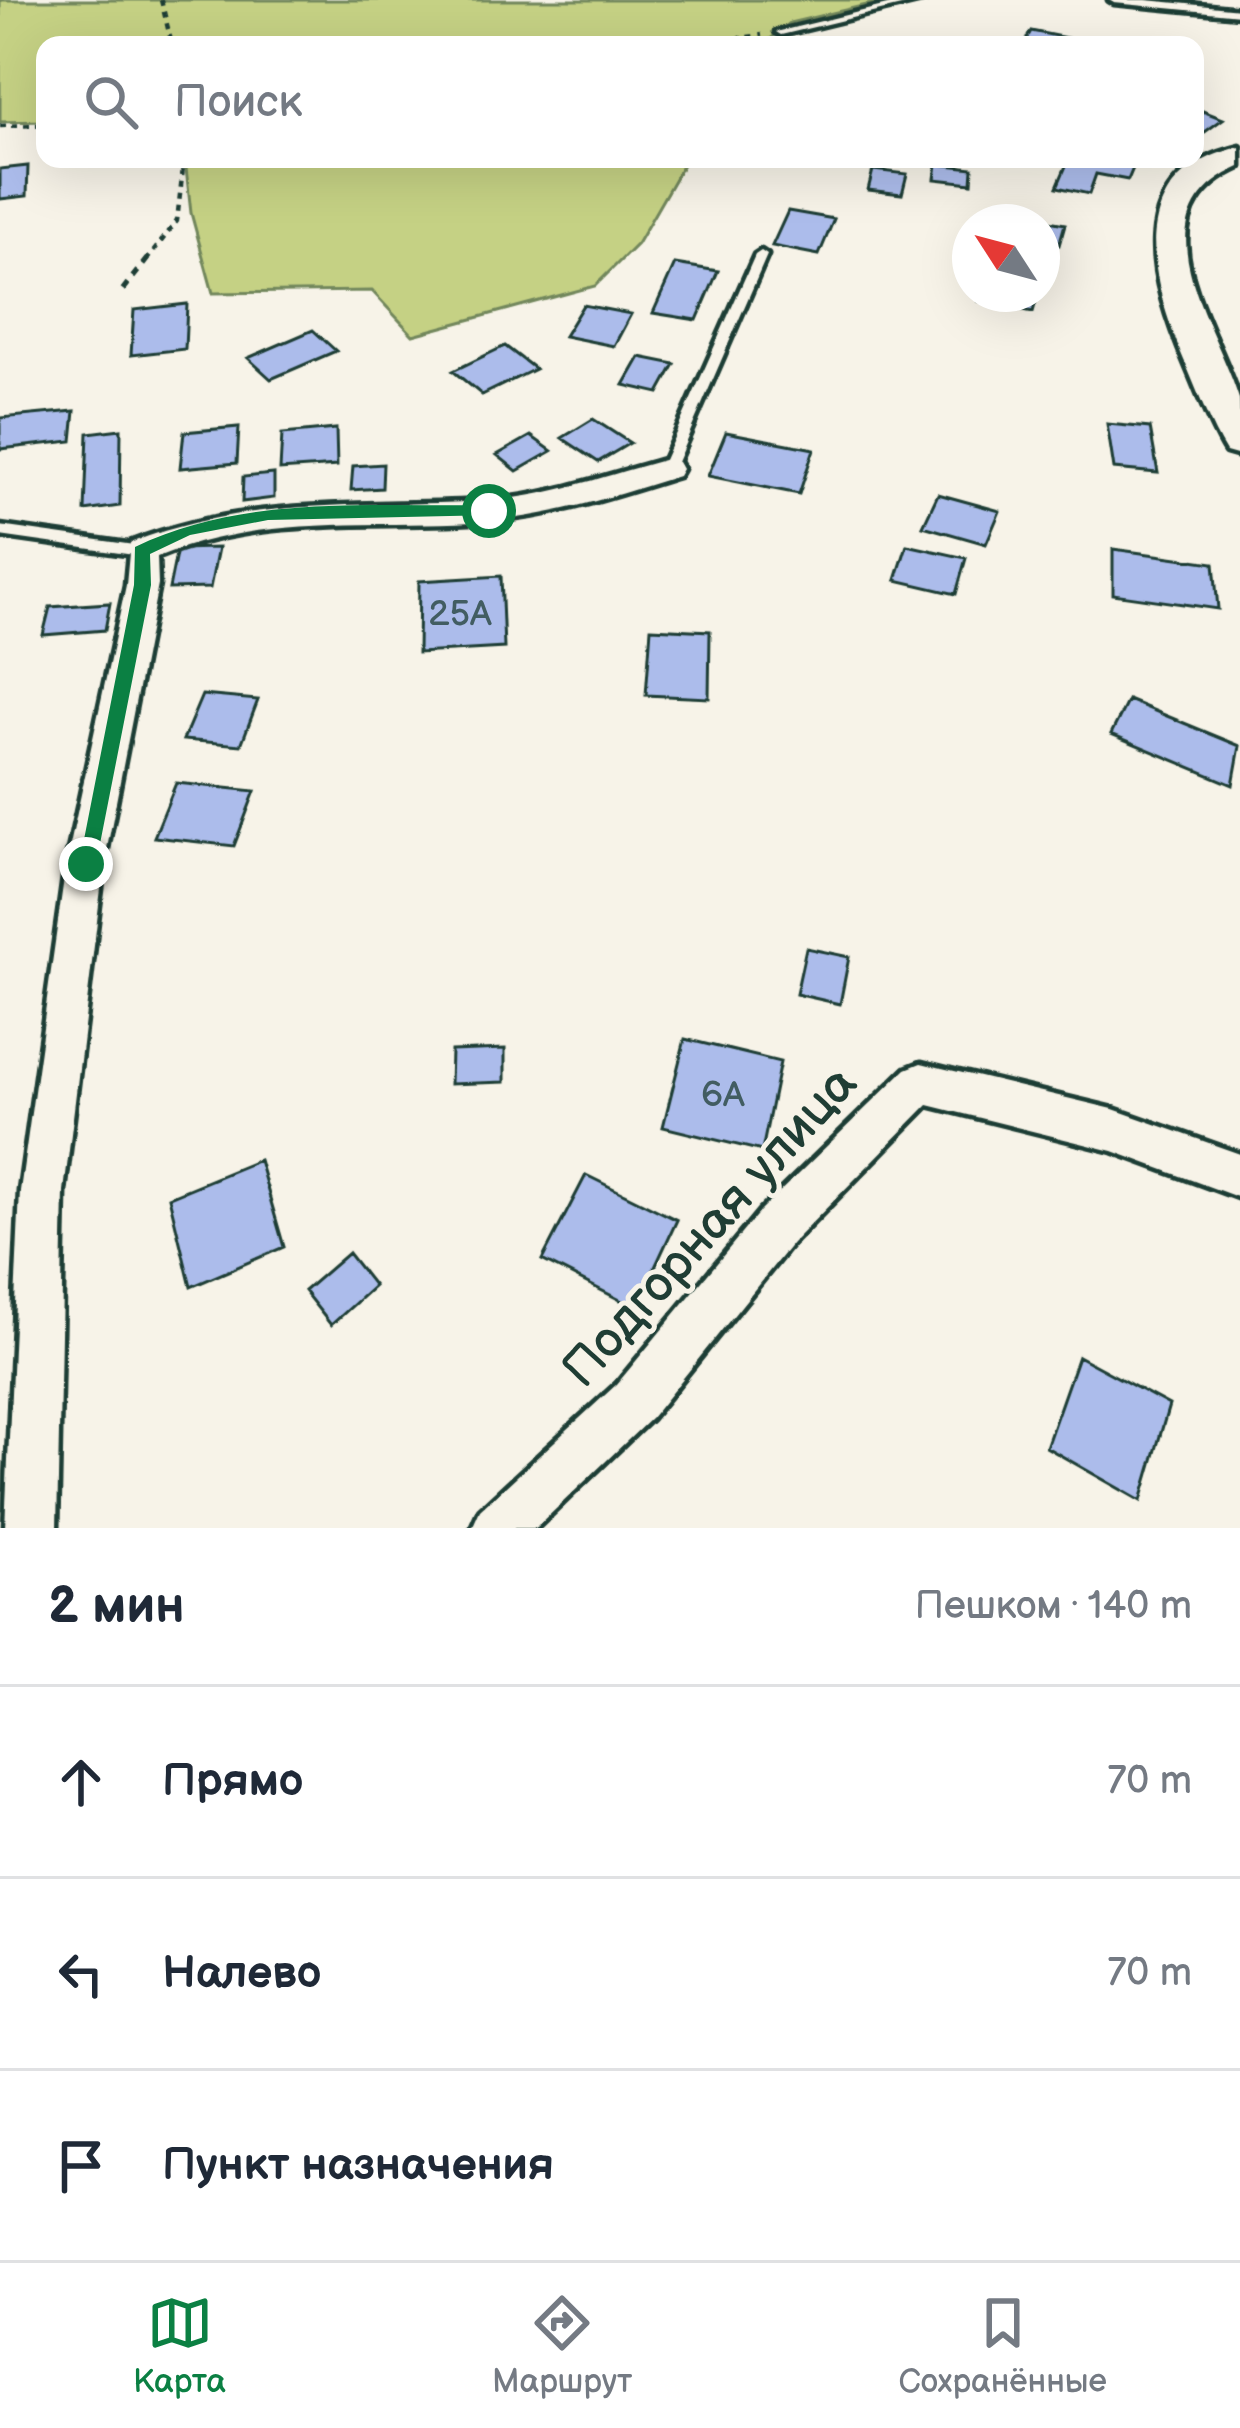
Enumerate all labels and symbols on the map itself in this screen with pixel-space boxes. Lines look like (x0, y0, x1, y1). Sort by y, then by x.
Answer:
north arrow (952, 204, 1060, 312)
route start (462, 484, 516, 538)
house number: 25А (428, 593, 492, 636)
route end (59, 837, 113, 891)
street label: Подгорная улица (550, 1054, 870, 1400)
house number: 6А (701, 1074, 745, 1117)

